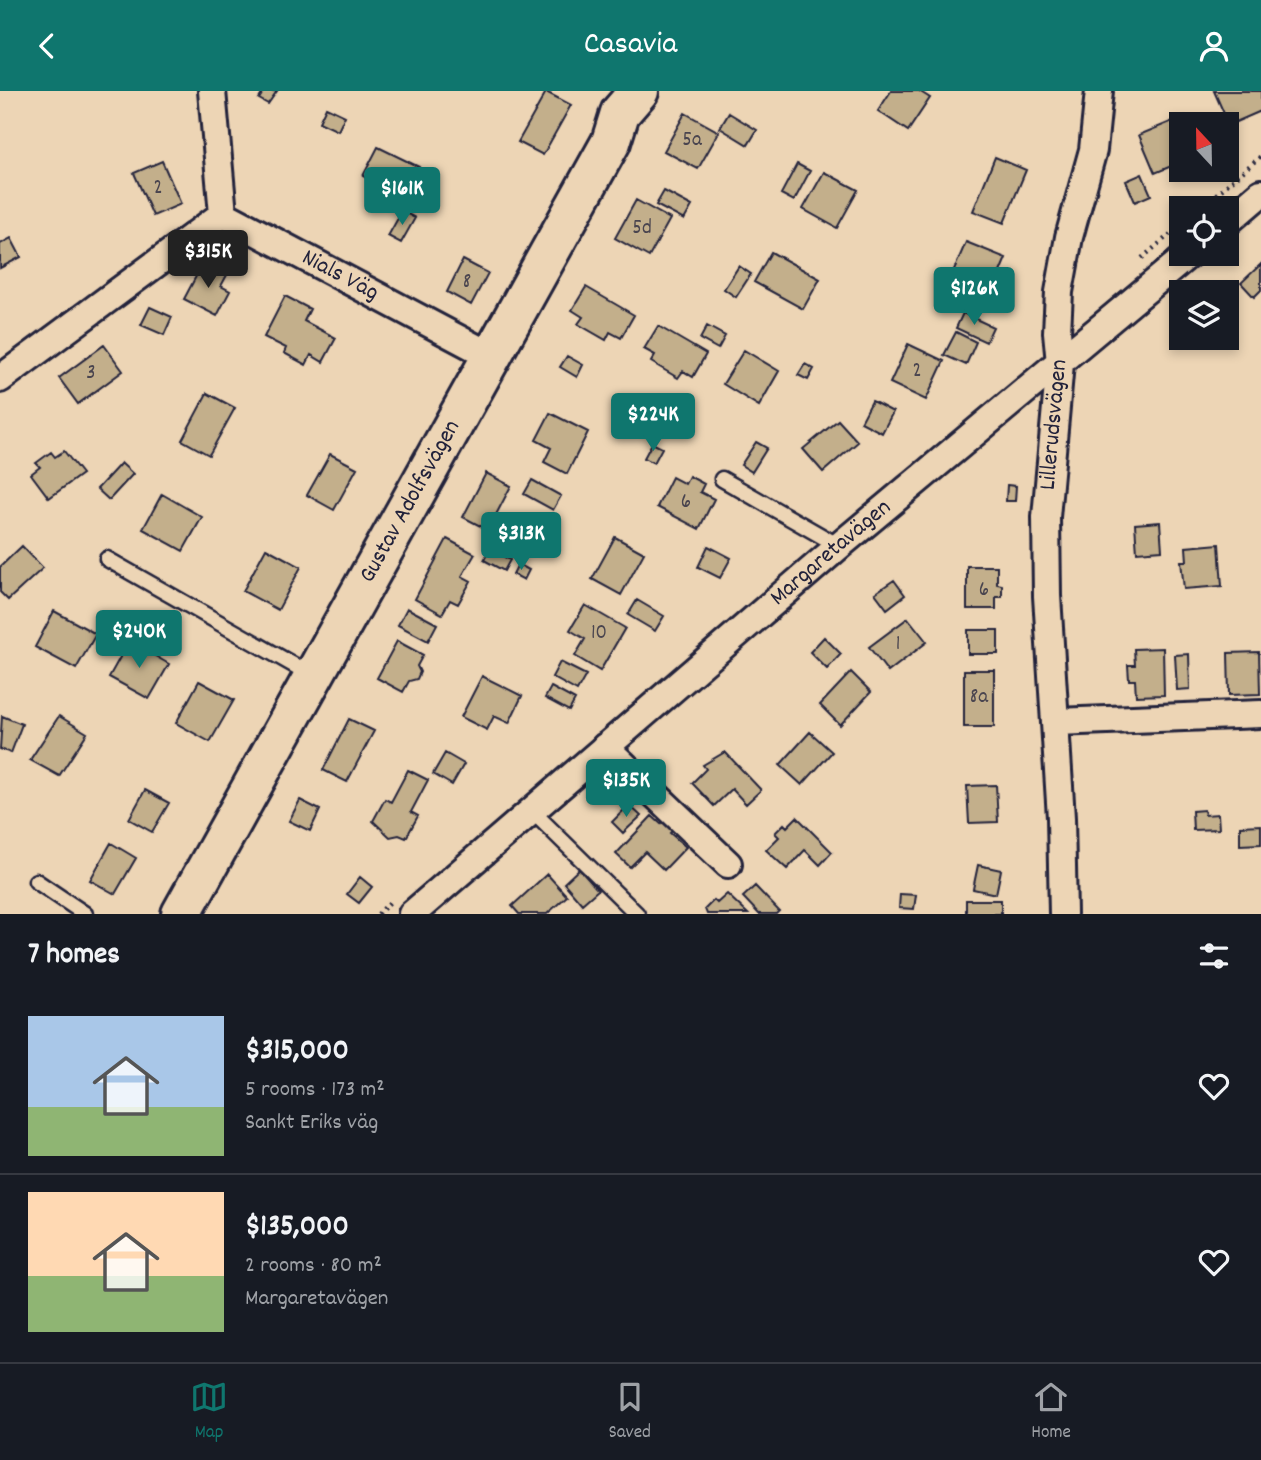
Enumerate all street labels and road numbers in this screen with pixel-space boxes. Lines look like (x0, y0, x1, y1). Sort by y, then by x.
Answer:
street label: Nials Väg (296, 242, 385, 310)
street label: Lillerudsvägen (1032, 358, 1077, 492)
street label: Gustav Adolfsvägen (352, 414, 470, 589)
street label: Margaretavägen (763, 492, 899, 615)

